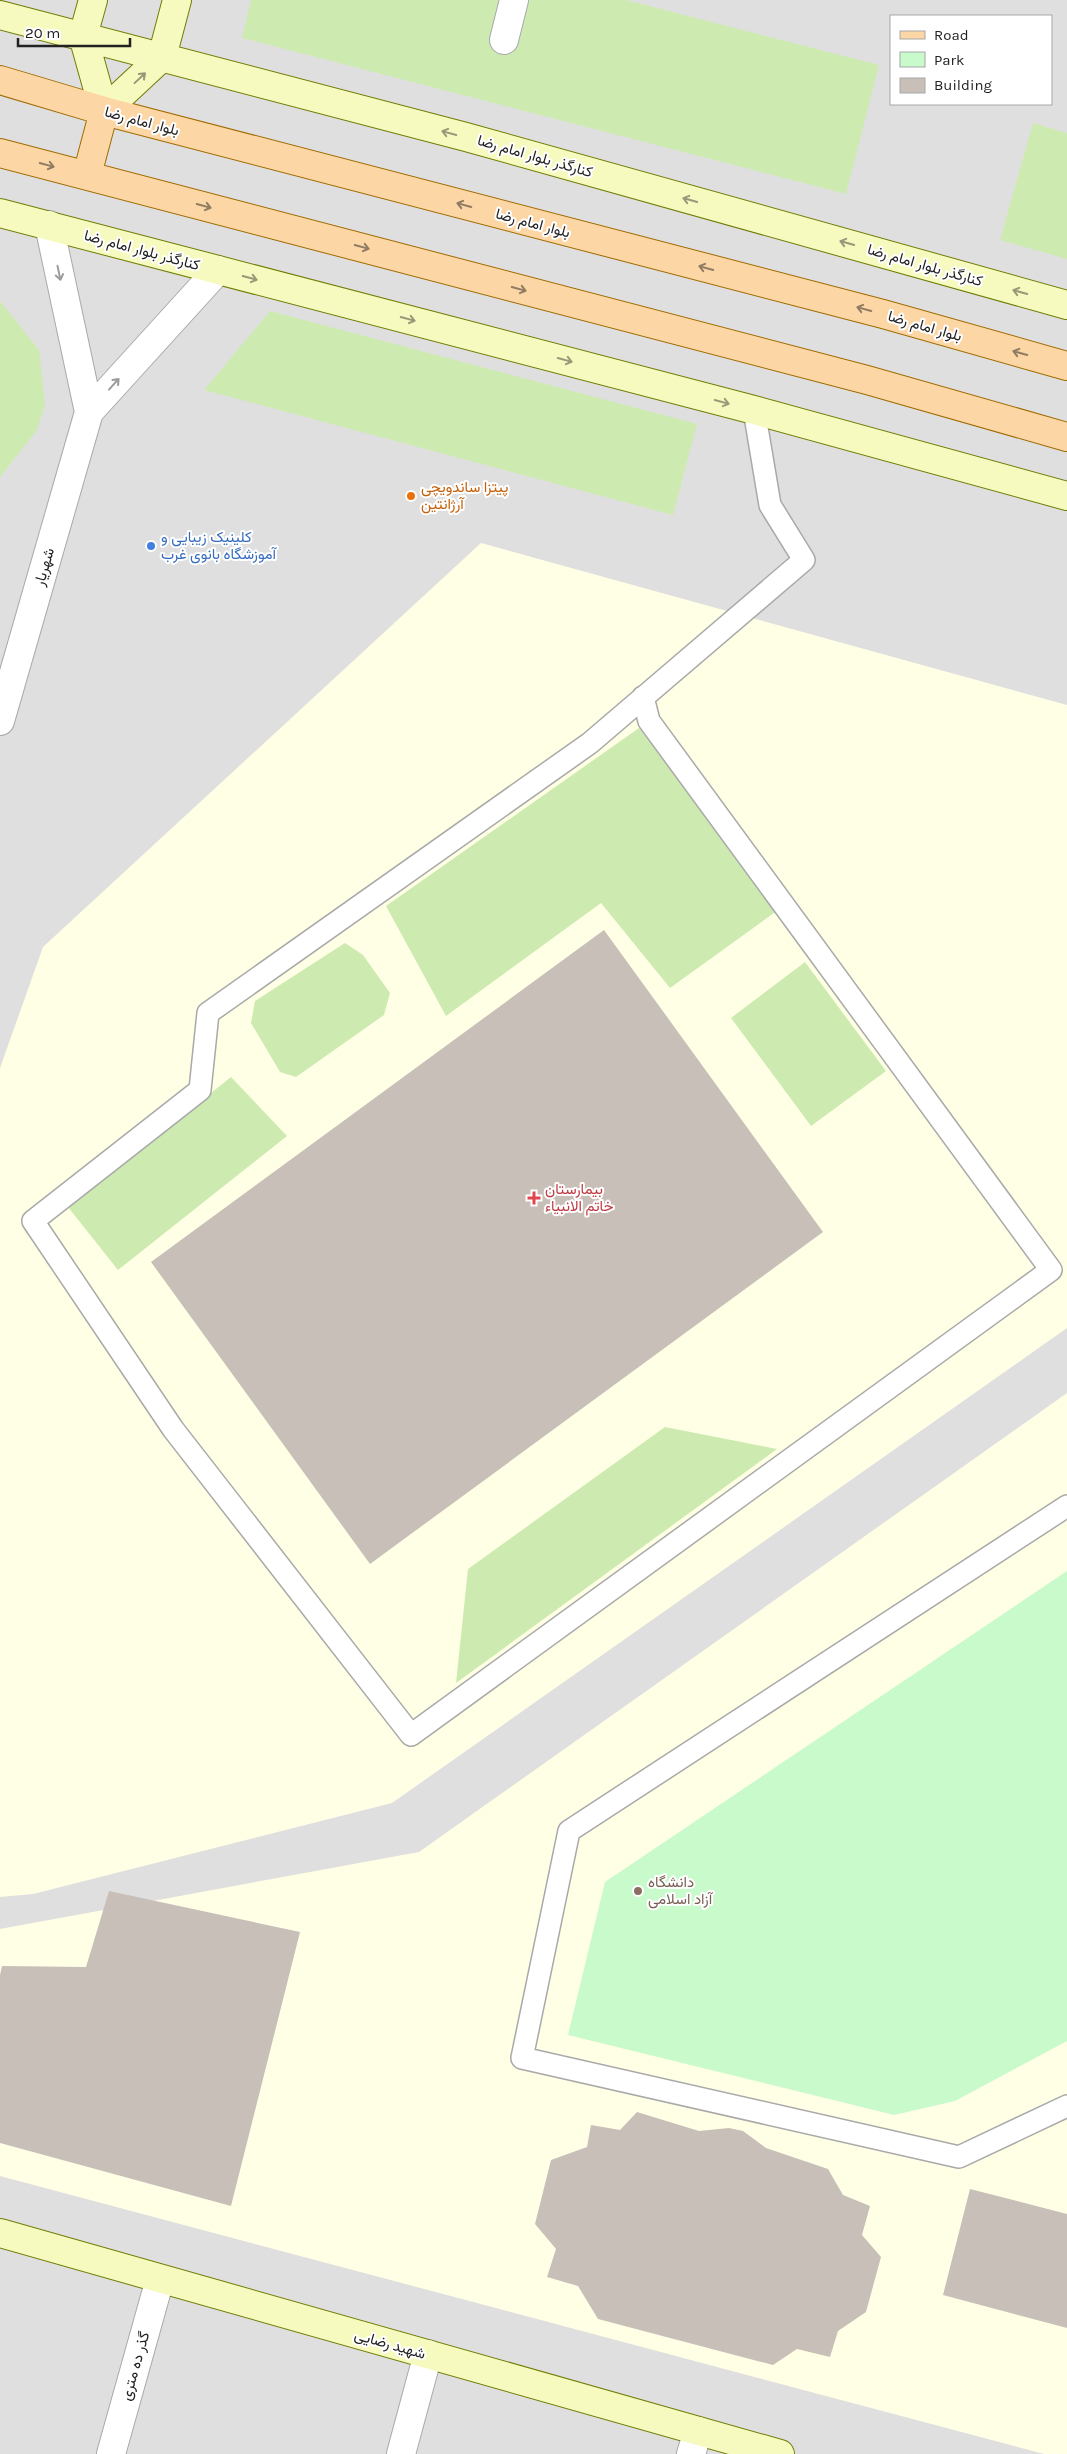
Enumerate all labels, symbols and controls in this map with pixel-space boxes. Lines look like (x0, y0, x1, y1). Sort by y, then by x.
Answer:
scale bar (18, 15, 130, 47)
legend (890, 15, 1052, 105)
text: 20 m (25, 24, 60, 42)
text: Road (934, 26, 969, 44)
text: Park (934, 51, 964, 69)
one-way arrow (133, 72, 146, 84)
text: Building (934, 76, 992, 94)
street label: بلوار امام رضا (103, 102, 181, 141)
one-way arrow (442, 127, 458, 137)
street label: کنارگذر بلوار امام رضا (475, 131, 595, 182)
one-way arrow (39, 161, 55, 170)
one-way arrow (683, 194, 699, 204)
one-way arrow (457, 200, 473, 209)
one-way arrow (196, 202, 212, 211)
street label: بلوار امام رضا (494, 204, 572, 243)
street label: کنارگذر بلوار امام رضا (82, 226, 202, 275)
one-way arrow (839, 238, 855, 248)
street label: کنارگذر بلوار امام رضا (865, 240, 985, 291)
one-way arrow (353, 243, 369, 253)
one-way arrow (699, 263, 715, 272)
one-way arrow (55, 265, 64, 281)
one-way arrow (242, 274, 258, 283)
one-way arrow (510, 284, 526, 294)
one-way arrow (1012, 286, 1028, 296)
one-way arrow (856, 304, 872, 313)
street label: بلوار امام رضا (886, 307, 964, 346)
one-way arrow (399, 315, 415, 324)
one-way arrow (1013, 348, 1029, 357)
one-way arrow (556, 356, 572, 366)
one-way arrow (108, 378, 120, 391)
one-way arrow (713, 398, 729, 407)
place label: پیتزا ساندویچی آرژانتین (421, 478, 508, 514)
marker: پیتزا ساندویچی آرژانتین (405, 490, 417, 502)
place label: کلینیک زیبایی و آموزشگاه بانوی غرب (161, 528, 278, 564)
marker: کلینیک زیبایی و آموزشگاه بانوی غرب (145, 540, 157, 552)
street label: شهریار (30, 546, 58, 589)
place label: بیمارستان خاتم الانبیاء (545, 1180, 614, 1216)
marker: بیمارستان خاتم الانبیاء (527, 1191, 541, 1205)
place label: دانشگاه آزاد اسلامی (648, 1873, 714, 1909)
marker: دانشگاه آزاد اسلامی (632, 1885, 644, 1897)
street label: شهید رضایی (352, 2325, 428, 2364)
street label: گذر ده متری (117, 2329, 154, 2403)

